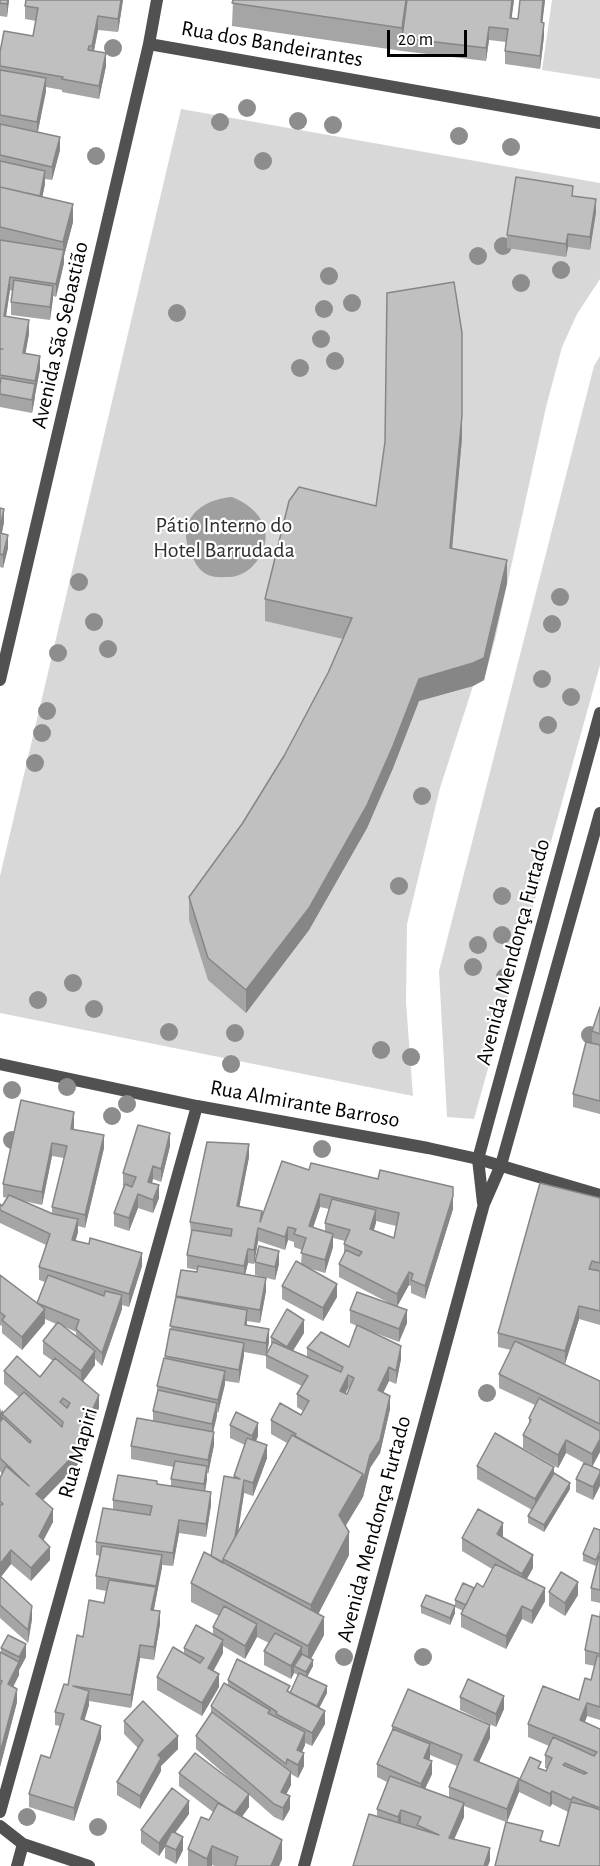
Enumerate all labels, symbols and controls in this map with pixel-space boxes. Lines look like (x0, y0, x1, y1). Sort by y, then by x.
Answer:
street label: Rua dos Bandeirantes (179, 15, 365, 73)
scale bar (390, 18, 470, 56)
text: 20 m (398, 31, 433, 49)
street label: Avenida São Sebastião (26, 239, 94, 431)
park label: Pátio Interno do Hotel Barrudada (153, 512, 295, 564)
street label: Avenida Mendonça Furtado (470, 836, 556, 1068)
street label: Rua Almirante Barroso (208, 1074, 402, 1134)
street label: Rua Mapiri (52, 1405, 104, 1501)
street label: Avenida Mendonça Furtado (331, 1413, 417, 1645)

